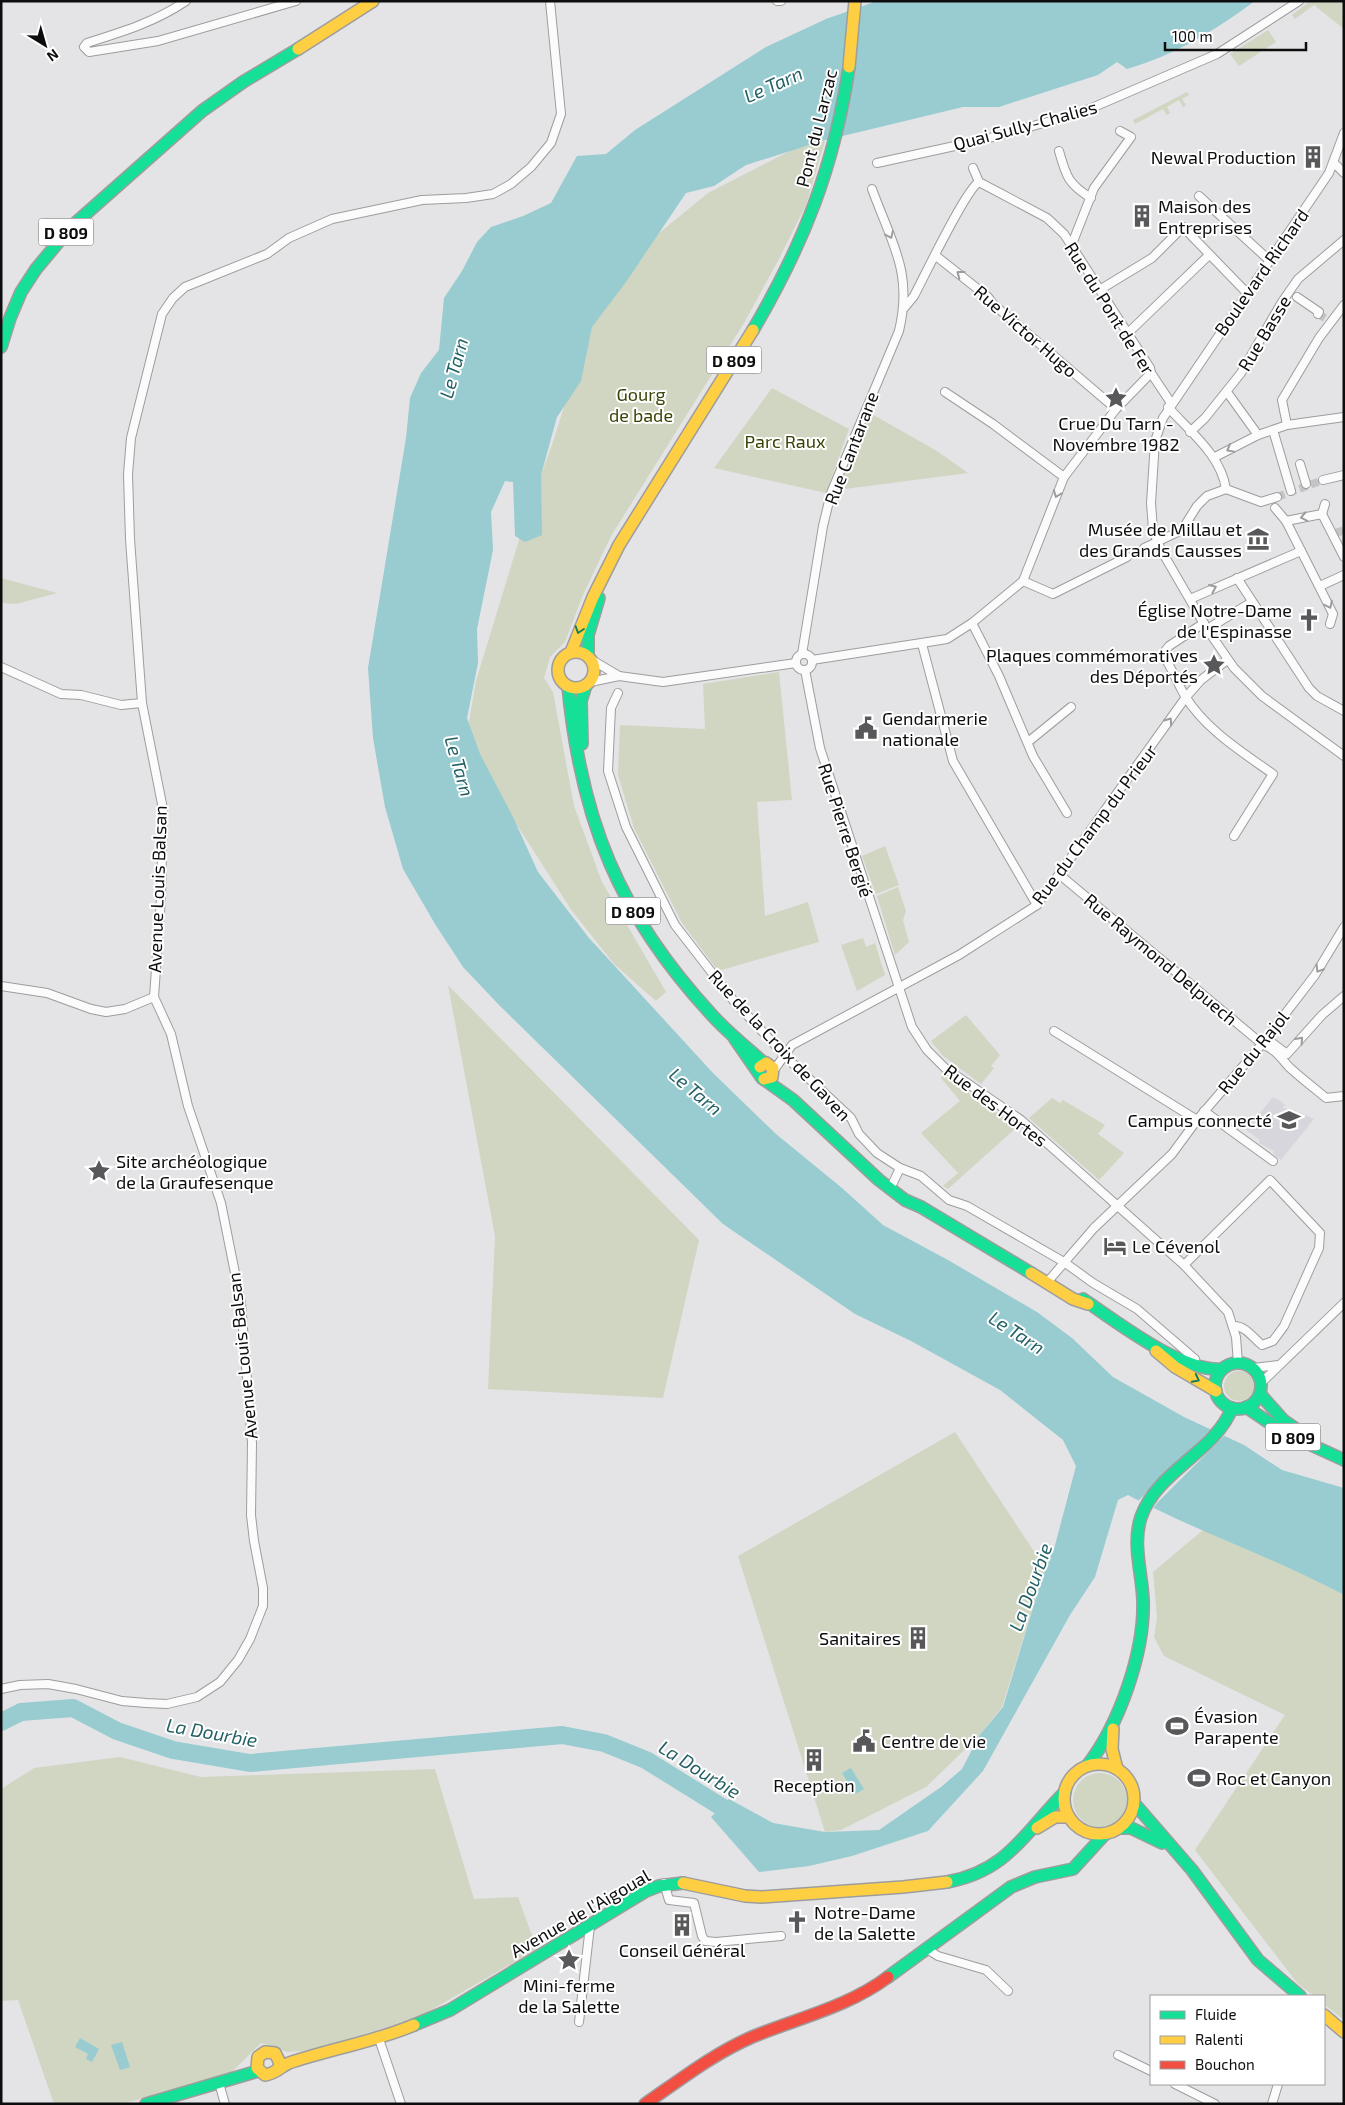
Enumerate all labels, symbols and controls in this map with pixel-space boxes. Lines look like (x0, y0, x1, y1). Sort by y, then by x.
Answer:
north arrow (20, 20, 70, 70)
scale bar (1165, 20, 1306, 52)
text: 100 m (1172, 27, 1213, 45)
text: N (44, 46, 62, 66)
water label: Le Tarn (740, 61, 806, 107)
street label: Pont du Larzac (791, 67, 841, 189)
street label: Quai Sully-Chalies (951, 95, 1099, 155)
building icon: Newal Production (1300, 144, 1326, 170)
place label: Newal Production (1151, 146, 1296, 168)
place label: Maison des Entreprises (1158, 195, 1252, 238)
building icon: Maison des Entreprises (1129, 203, 1155, 229)
street label: Boulevard Richard (1209, 205, 1313, 339)
road number: D 809 (38, 218, 94, 246)
one-way arrow (883, 230, 894, 239)
street label: Rue du Pont de Fer (1060, 238, 1160, 378)
one-way arrow (957, 272, 966, 280)
street label: Rue Victor Hugo (970, 280, 1082, 382)
street label: Rue Basse (1233, 291, 1295, 375)
water label: Le Tarn (434, 335, 472, 401)
road number: D 809 (706, 346, 762, 374)
park label: Gourg de bade (609, 383, 673, 426)
place icon: Crue Du Tarn - Novembre 1982 (1103, 385, 1129, 411)
street label: Rue Cantarane (819, 388, 883, 508)
place label: Crue Du Tarn - Novembre 1982 (1052, 412, 1180, 455)
park label: Parc Raux (745, 430, 826, 452)
one-way arrow (1227, 442, 1236, 452)
one-way arrow (1053, 489, 1063, 497)
one-way arrow (1300, 512, 1309, 522)
place label: Musée de Millau et des Grands Causses (1079, 518, 1242, 561)
museum icon: Musée de Millau et des Grands Causses (1245, 526, 1271, 552)
one-way arrow (1208, 584, 1217, 595)
place label: Église Notre-Dame de l'Espinasse (1137, 599, 1292, 642)
one-way arrow (1323, 600, 1333, 609)
church icon: Église Notre-Dame de l'Espinasse (1296, 607, 1322, 633)
one-way arrow (575, 625, 585, 634)
place label: Plaques commémoratives des Déportés (986, 644, 1198, 687)
place icon: Plaques commémoratives des Déportés (1201, 652, 1227, 678)
place label: Gendarmerie nationale (882, 707, 988, 750)
public building icon: Gendarmerie nationale (853, 715, 879, 741)
one-way arrow (1163, 717, 1172, 727)
water label: Le Tarn (440, 733, 480, 799)
street label: Rue du Champ du Prieur (1027, 740, 1161, 908)
street label: Rue Pierre Bergié (814, 760, 878, 900)
street label: Avenue Louis Balsan (143, 805, 171, 973)
street label: Rue Raymond Delpuech (1080, 889, 1242, 1029)
road number: D 809 (606, 898, 660, 924)
one-way arrow (1315, 963, 1325, 972)
street label: Rue de la Croix de Gaven (704, 965, 856, 1125)
street label: Rue du Rajol (1213, 1005, 1294, 1098)
one-way arrow (1294, 1036, 1303, 1045)
street label: Rue des Hortes (940, 1059, 1052, 1151)
water label: Le Tarn (665, 1062, 727, 1120)
school or university icon: Campus connecté (1276, 1107, 1302, 1133)
place label: Campus connecté (1127, 1109, 1272, 1131)
place label: Site archéologique de la Graufesenque (116, 1150, 274, 1193)
place icon: Site archéologique de la Graufesenque (86, 1158, 112, 1184)
hotel icon: Le Cévenol (1102, 1233, 1128, 1259)
place label: Le Cévenol (1132, 1235, 1221, 1257)
street label: Avenue Louis Balsan (222, 1272, 262, 1440)
water label: Le Tarn (985, 1306, 1049, 1358)
one-way arrow (1190, 1373, 1199, 1383)
road number: D 809 (1266, 1424, 1320, 1450)
water label: La Dourbie (1003, 1540, 1057, 1634)
building icon: Sanitaires (905, 1625, 931, 1651)
place label: Sanitaires (819, 1627, 901, 1649)
place label: Évasion Parapente (1194, 1705, 1279, 1748)
water label: La Dourbie (165, 1713, 259, 1751)
sports icon: Évasion Parapente (1164, 1713, 1190, 1739)
public building icon: Centre de vie (851, 1728, 877, 1754)
place label: Centre de vie (881, 1730, 986, 1752)
water label: La Dourbie (655, 1735, 745, 1803)
building icon: Reception (801, 1747, 827, 1773)
sports icon: Roc et Canyon (1186, 1765, 1212, 1791)
place label: Roc et Canyon (1216, 1767, 1331, 1789)
place label: Reception (773, 1774, 855, 1796)
street label: Avenue de l'Aigoual (506, 1864, 654, 1962)
place label: Notre-Dame de la Salette (814, 1901, 916, 1944)
church icon: Notre-Dame de la Salette (784, 1909, 810, 1935)
building icon: Conseil Général (669, 1912, 695, 1938)
place label: Conseil Général (619, 1939, 746, 1961)
place icon: Mini-ferme de la Salette (556, 1947, 582, 1973)
place label: Mini-ferme de la Salette (518, 1974, 620, 2017)
legend (1150, 1995, 1325, 2085)
text: Fluide (1195, 2005, 1236, 2023)
text: Ralenti (1195, 2030, 1243, 2048)
text: Bouchon (1195, 2055, 1255, 2073)

